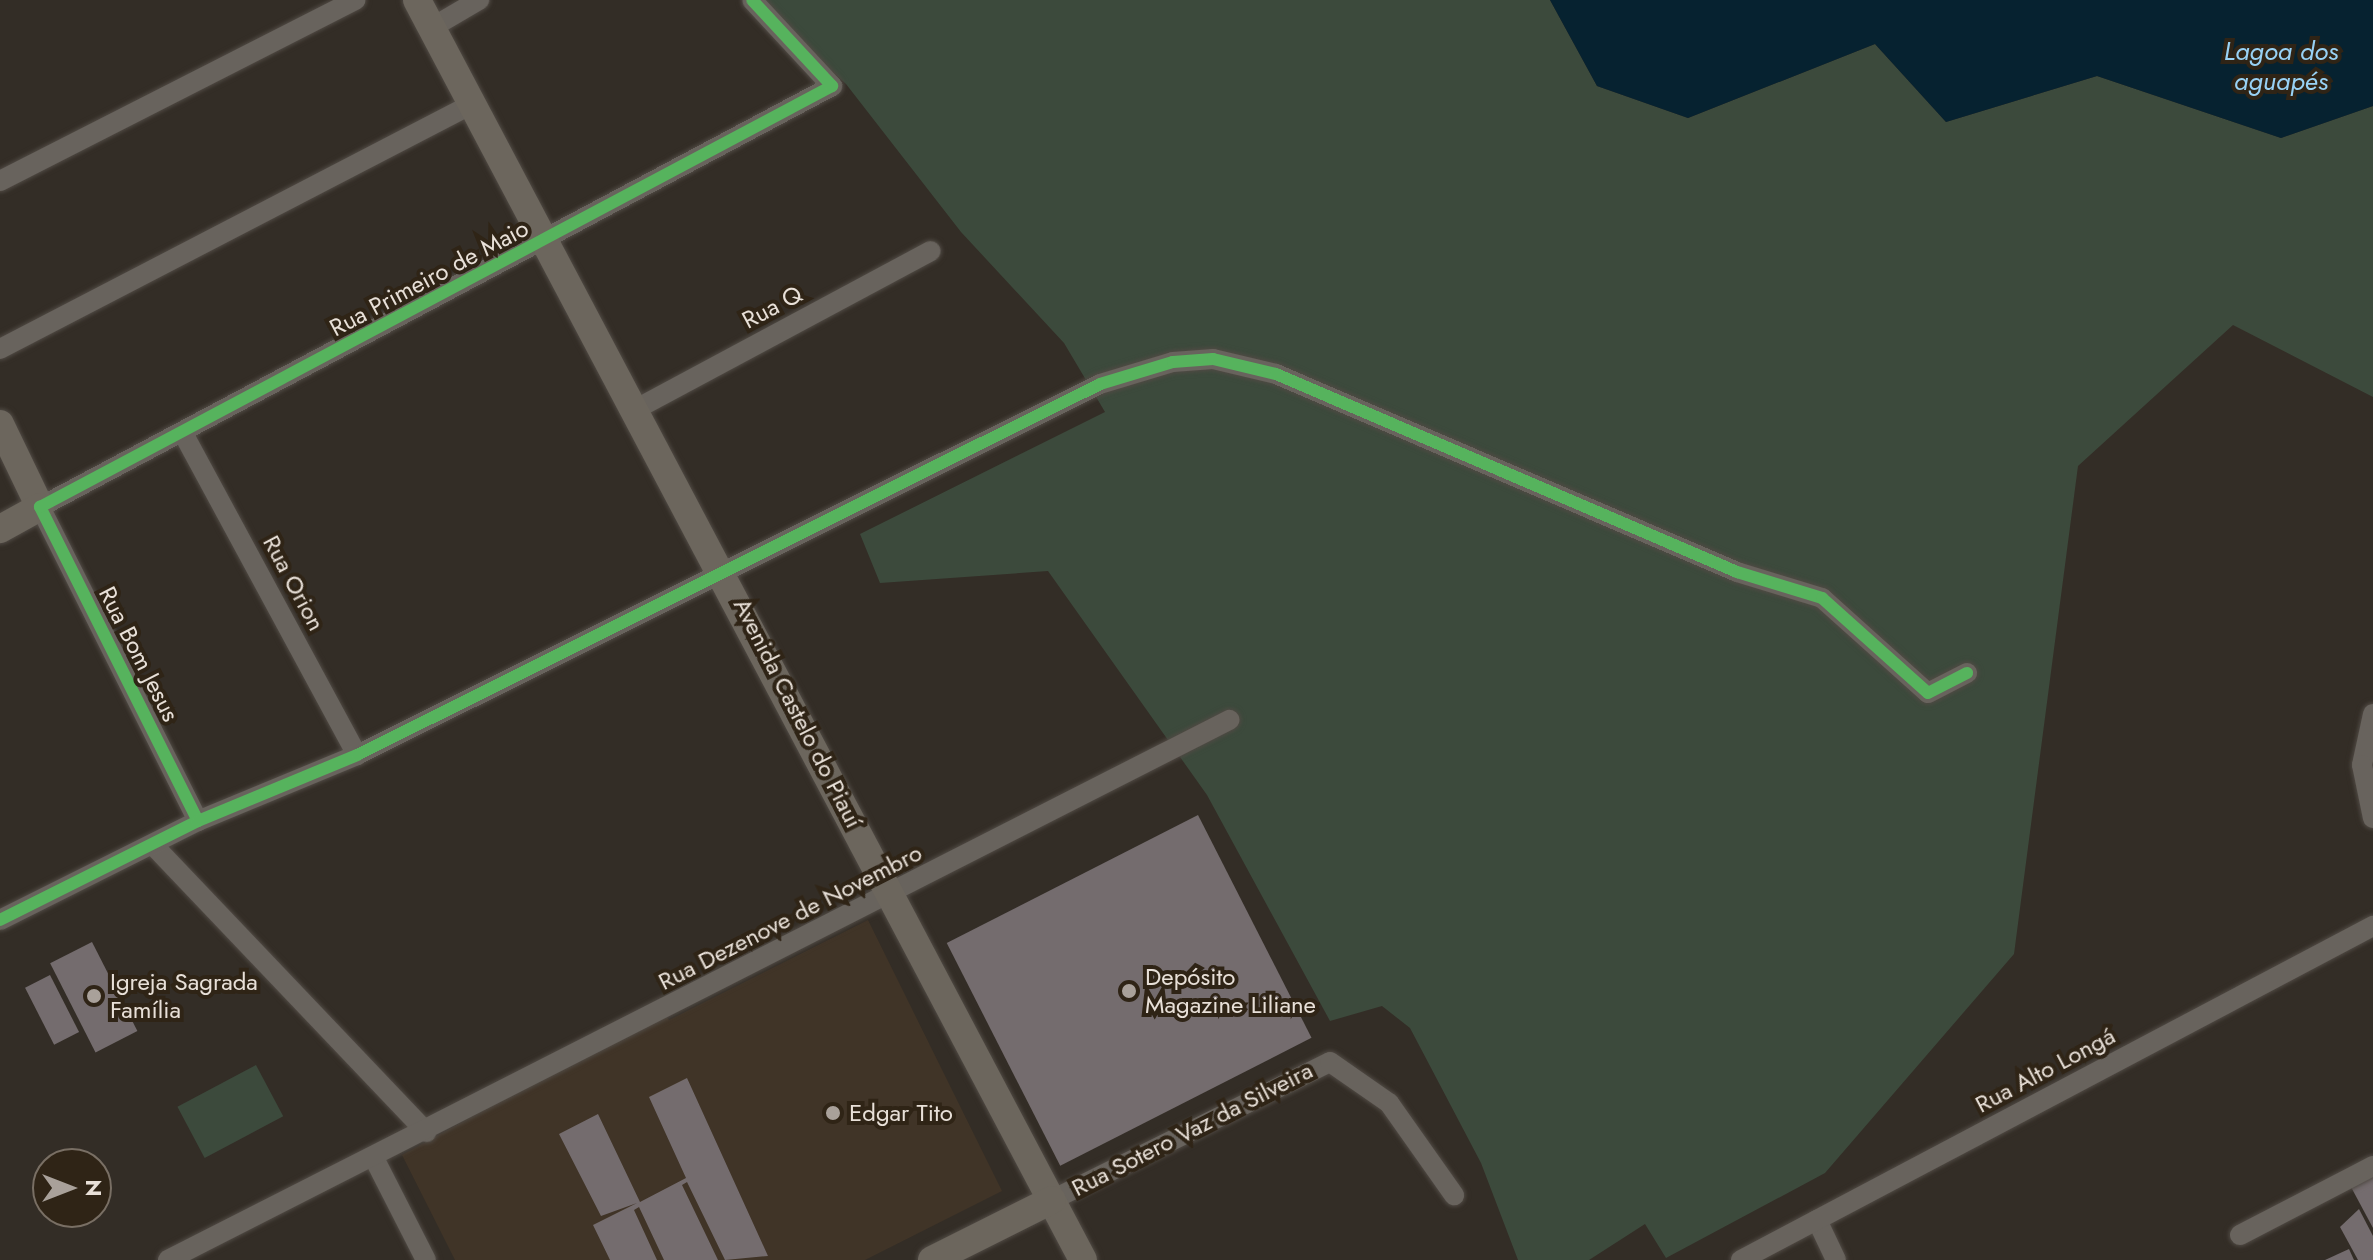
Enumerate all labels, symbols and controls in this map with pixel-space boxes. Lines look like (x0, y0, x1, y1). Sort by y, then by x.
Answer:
water label: Lagoa dos aguapés (2224, 36, 2338, 98)
street label: Rua Primeiro de Maio (325, 213, 533, 343)
street label: Rua Q (737, 279, 807, 335)
street label: Rua Orion (257, 530, 331, 636)
street label: Rua Bom Jesus (93, 582, 185, 726)
street label: Avenida Castelo do Piauí (728, 593, 868, 833)
street label: Rua Dezenove de Novembro (653, 838, 927, 996)
place label: Depósito Magazine Liliane (1145, 963, 1316, 1019)
place label: Igreja Sagrada Família (110, 968, 258, 1024)
marker: Depósito Magazine Liliane (1120, 982, 1138, 1000)
marker: Igreja Sagrada Família (85, 987, 103, 1005)
street label: Rua Alto Longá (1970, 1021, 2120, 1119)
street label: Rua Sotero Vaz da Silveira (1067, 1056, 1317, 1202)
place label: Edgar Tito (849, 1099, 953, 1127)
marker: Edgar Tito (824, 1104, 842, 1122)
north arrow (32, 1148, 112, 1228)
text: N (78, 1179, 110, 1197)

